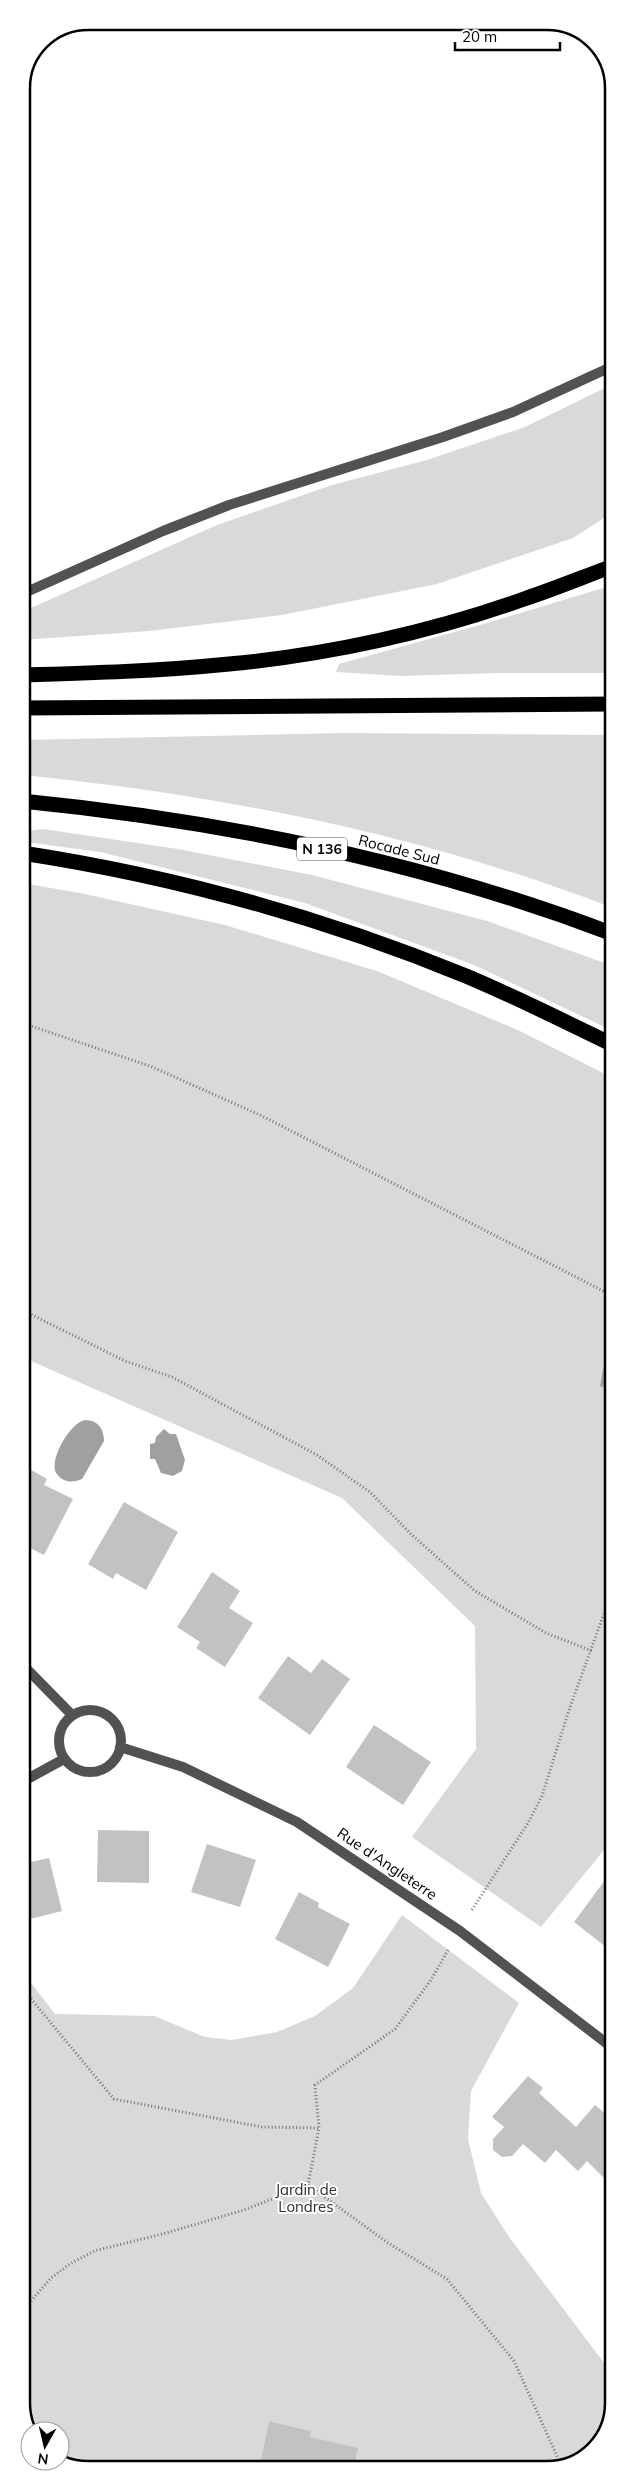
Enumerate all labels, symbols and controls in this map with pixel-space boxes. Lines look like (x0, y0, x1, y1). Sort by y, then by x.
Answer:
scale bar (455, 20, 560, 52)
text: 20 m (462, 27, 497, 46)
street label: Rocade Sud (356, 830, 442, 869)
road number: N 136 (297, 838, 347, 861)
street label: Rue d'Angleterre (334, 1823, 441, 1904)
park label: Jardin de Londres (275, 2180, 337, 2216)
north arrow (20, 2421, 70, 2471)
text: N (37, 2449, 50, 2469)

